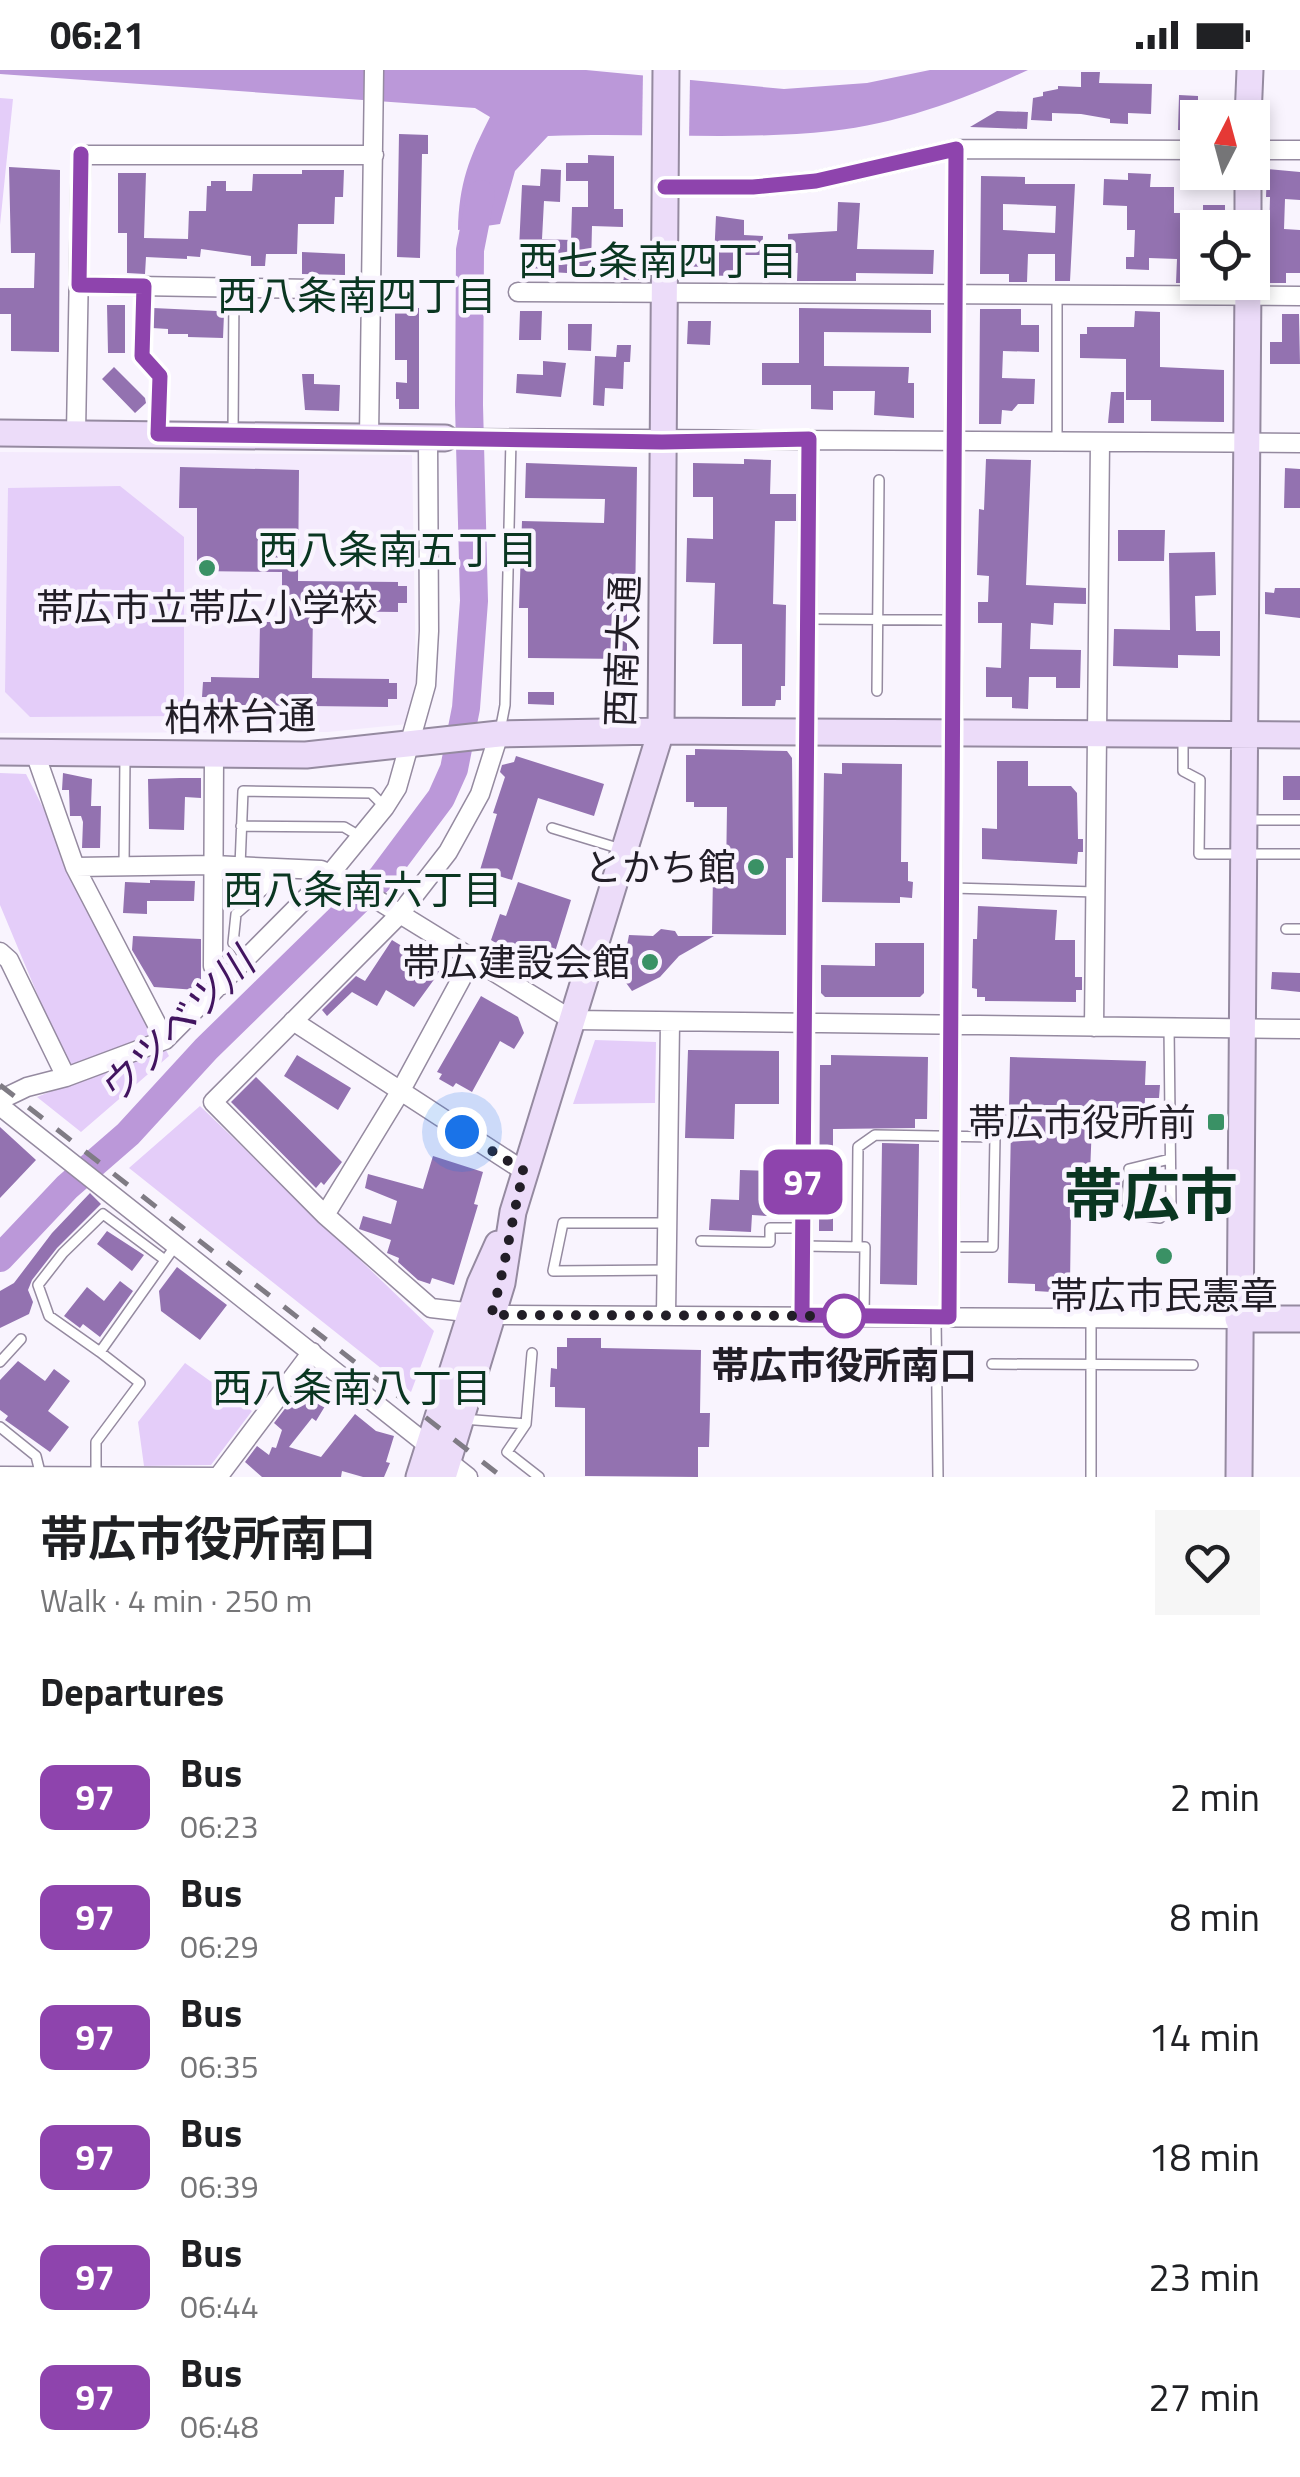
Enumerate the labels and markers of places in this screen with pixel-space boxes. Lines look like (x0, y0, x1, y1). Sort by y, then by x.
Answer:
marker: 帯広市立帯広小学校 (196, 557, 218, 579)
place label: 帯広市立帯広小学校 (36, 578, 378, 636)
place label: とかち館 (584, 838, 736, 896)
marker: とかち館 (745, 856, 767, 878)
place label: 帯広建設会館 (402, 933, 630, 991)
marker: 帯広建設会館 (639, 951, 661, 973)
place label: 帯広市役所前 (968, 1093, 1196, 1151)
marker: 帯広市役所前 (1205, 1111, 1227, 1133)
marker: 帯広市民憲章 (1153, 1245, 1175, 1267)
place label: 帯広市民憲章 (1050, 1266, 1278, 1324)
marker: 帯広市役所南口 (823, 1295, 865, 1337)
place label: 帯広市役所南口 (711, 1336, 977, 1394)

